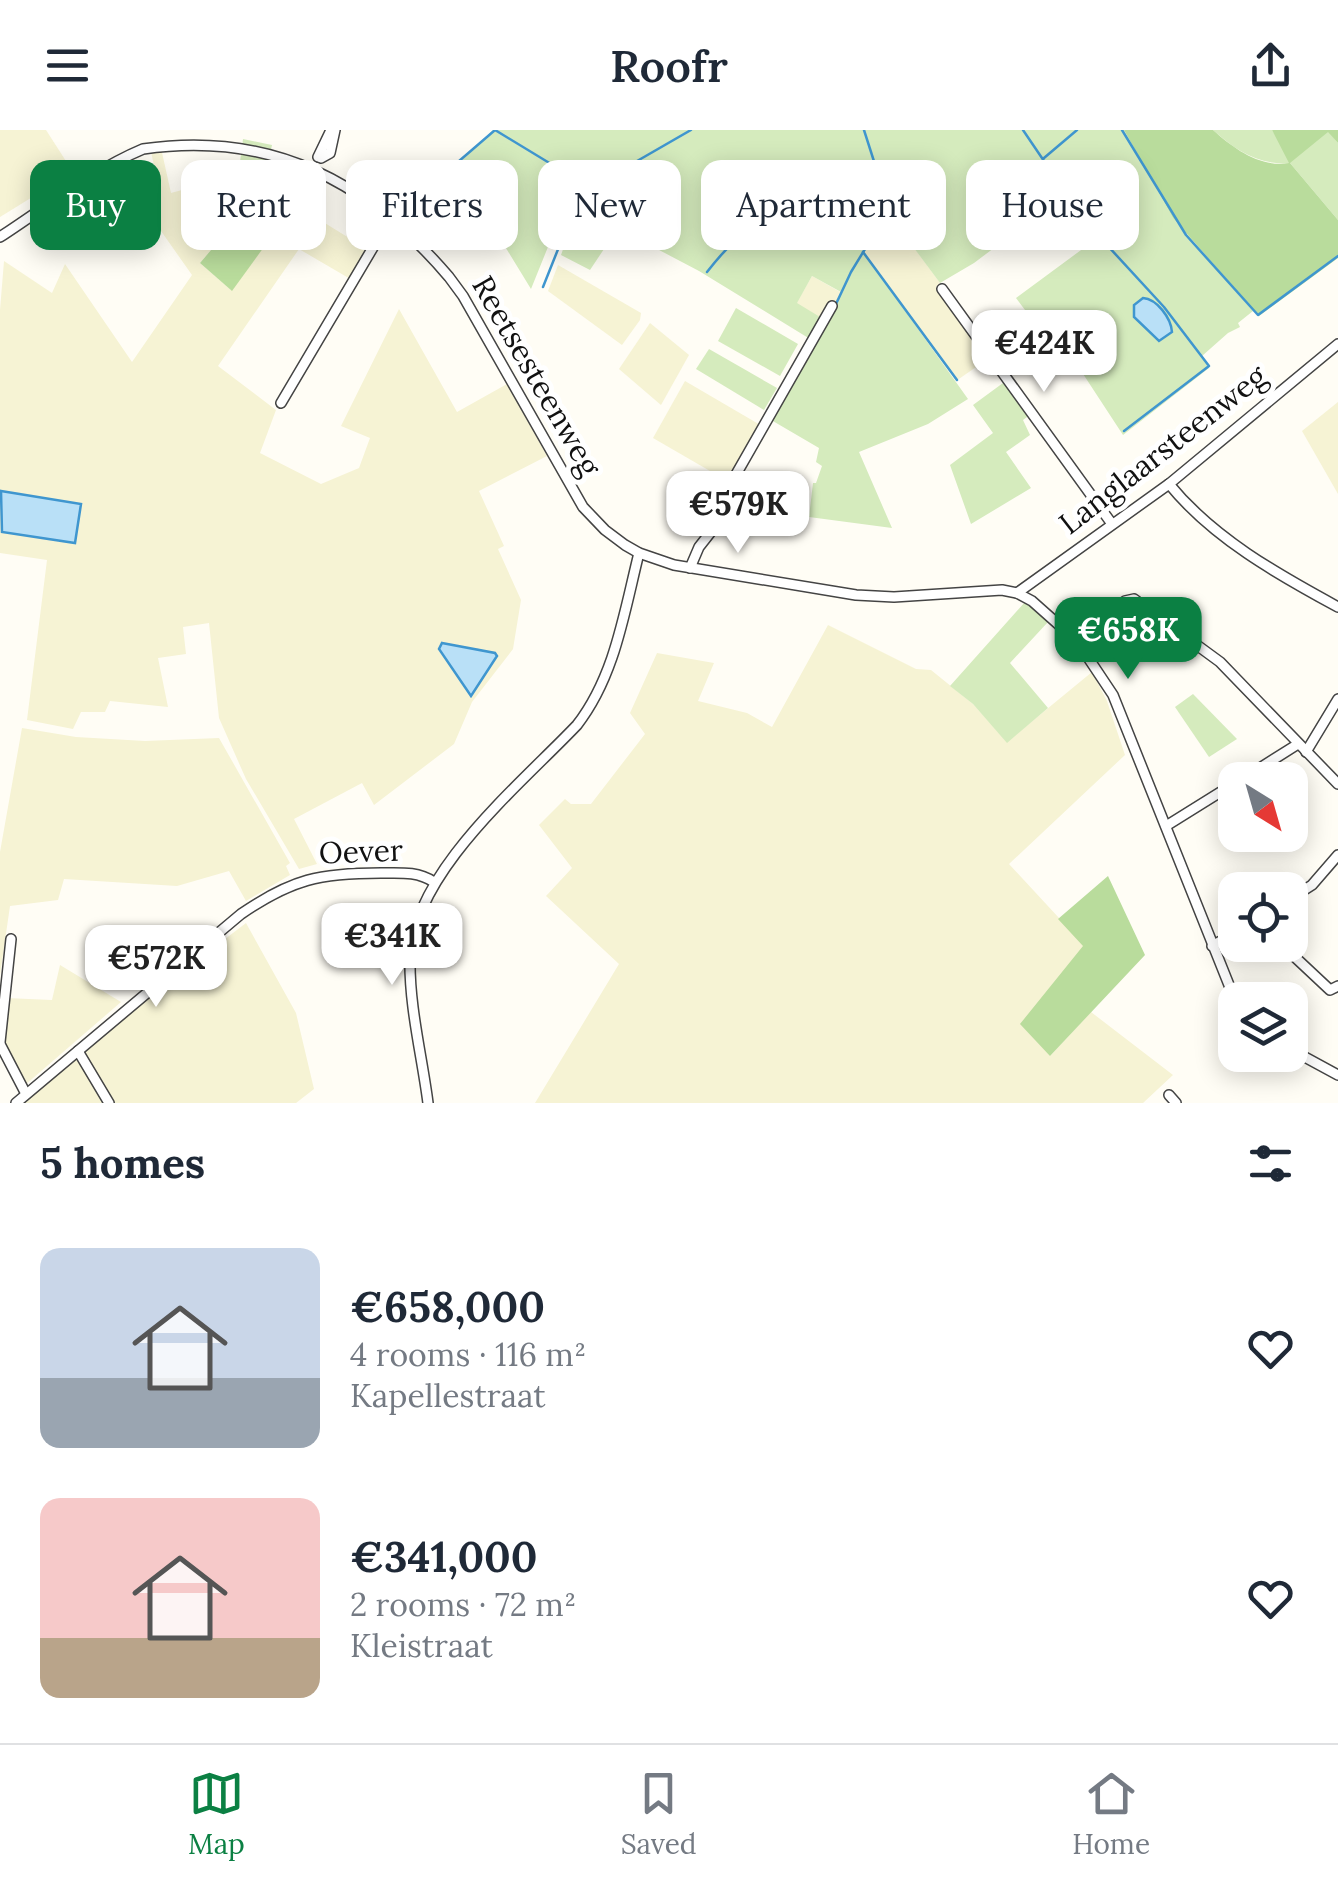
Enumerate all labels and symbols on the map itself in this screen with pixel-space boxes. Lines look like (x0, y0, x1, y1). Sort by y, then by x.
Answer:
street label: Reetsesteenweg (463, 269, 610, 484)
pin: €424K (974, 310, 1114, 395)
street label: Langlaarsteenweg (1051, 355, 1276, 543)
pin: €579K (668, 471, 808, 556)
pin: €658K (1058, 597, 1198, 682)
north arrow (1218, 762, 1308, 852)
street label: Oever (318, 831, 404, 871)
pin: €341K (322, 903, 462, 988)
pin: €572K (86, 925, 226, 1010)

